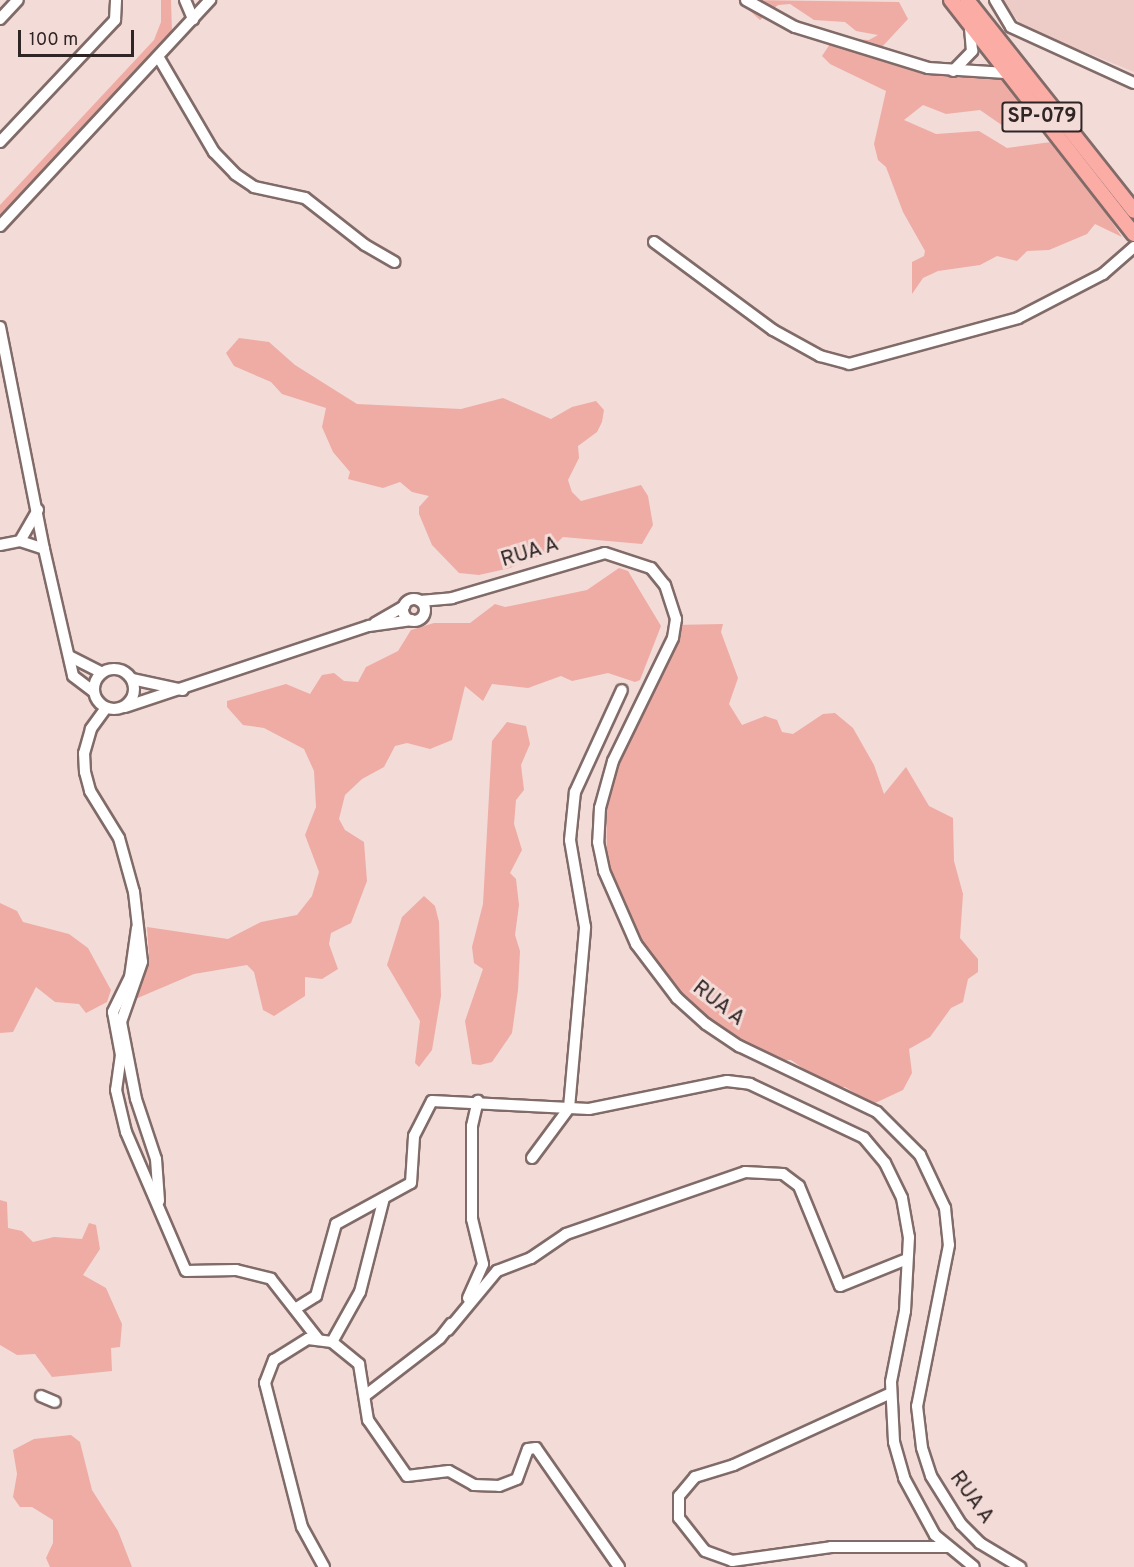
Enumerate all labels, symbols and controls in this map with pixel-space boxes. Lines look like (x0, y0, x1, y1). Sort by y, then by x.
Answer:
scale bar (21, 18, 136, 56)
text: 100 m (29, 29, 78, 52)
road number: SP-079 (1000, 100, 1084, 134)
street label: RUA A (497, 532, 563, 574)
street label: RUA A (686, 975, 750, 1033)
street label: RUA A (943, 1466, 999, 1530)

